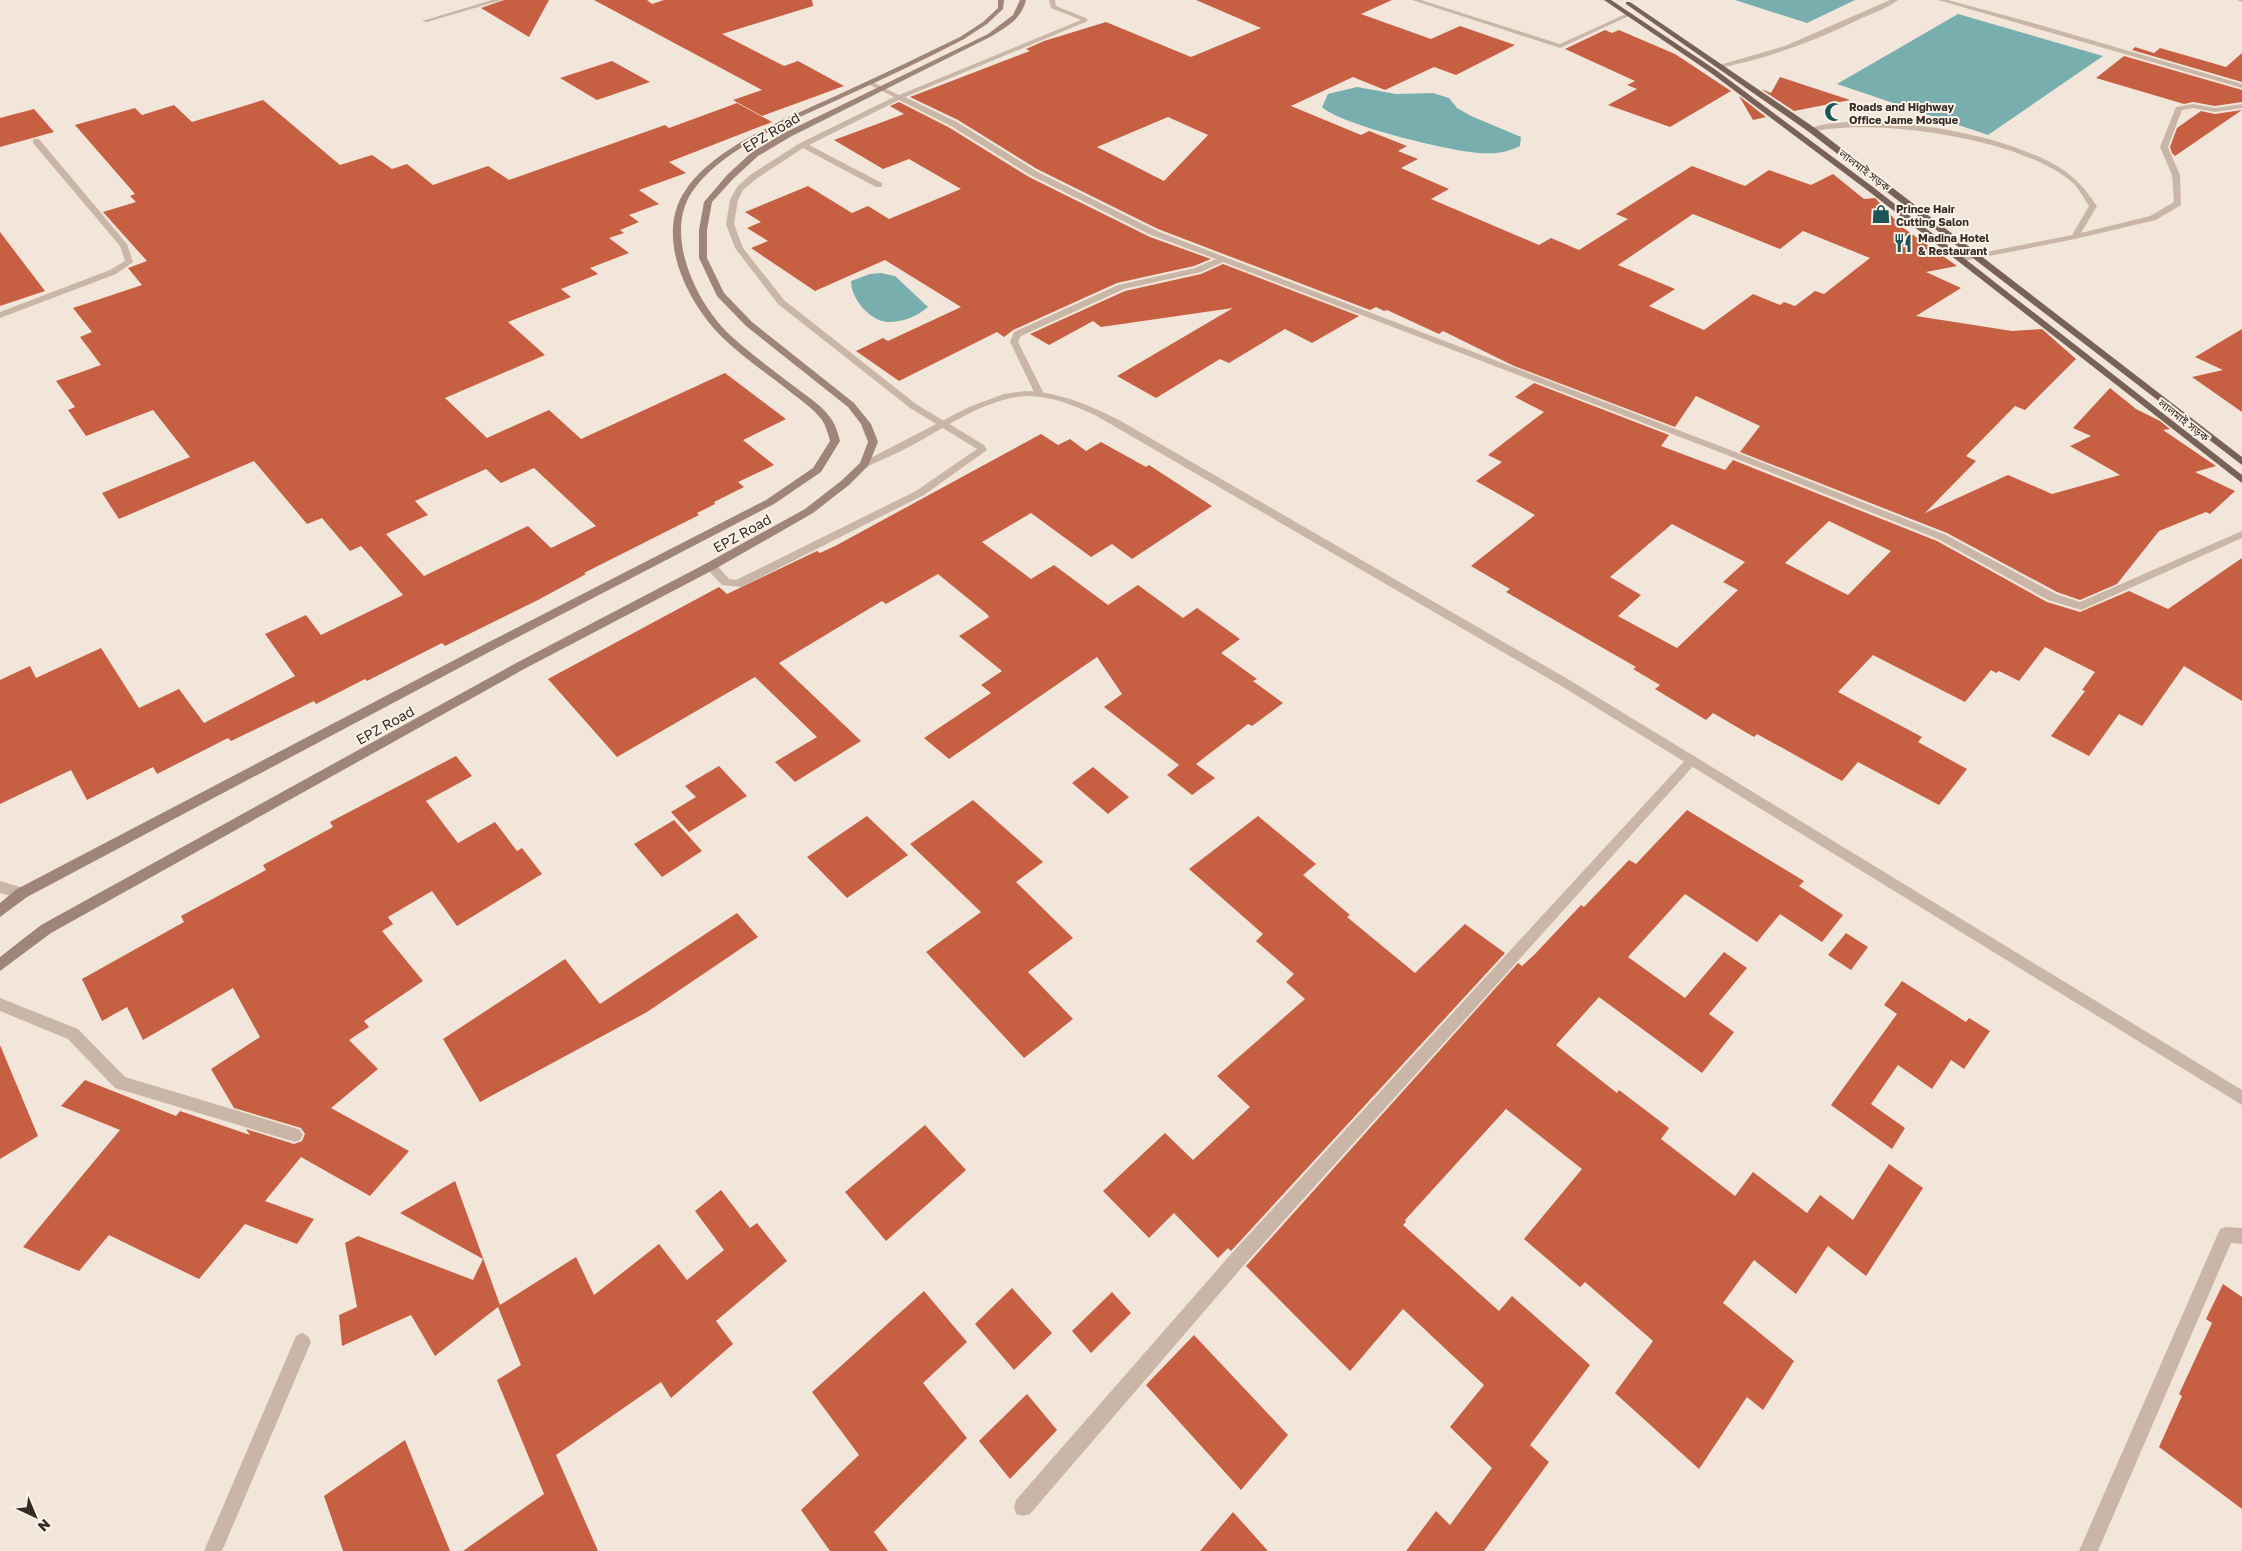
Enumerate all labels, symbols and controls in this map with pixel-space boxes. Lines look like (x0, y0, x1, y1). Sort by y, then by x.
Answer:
place label: Roads and Highway Office Jame Mosque (1849, 100, 1959, 126)
mosque icon: Roads and Highway Office Jame Mosque (1823, 101, 1845, 123)
street label: EPZ Road (739, 108, 803, 156)
street label: লালমাই সড়ক (1836, 146, 1893, 194)
place label: Prince Hair Cutting Salon (1896, 202, 1969, 228)
shop icon: Prince Hair Cutting Salon (1870, 203, 1892, 225)
place label: Madina Hotel & Restaurant (1918, 231, 1990, 257)
restaurant icon: Madina Hotel & Restaurant (1892, 232, 1914, 254)
street label: লালমাই সড়ক (2155, 396, 2212, 444)
street label: EPZ Road (710, 510, 774, 556)
street label: EPZ Road (353, 702, 417, 748)
north arrow (10, 1491, 60, 1541)
text: N (35, 1516, 54, 1536)

